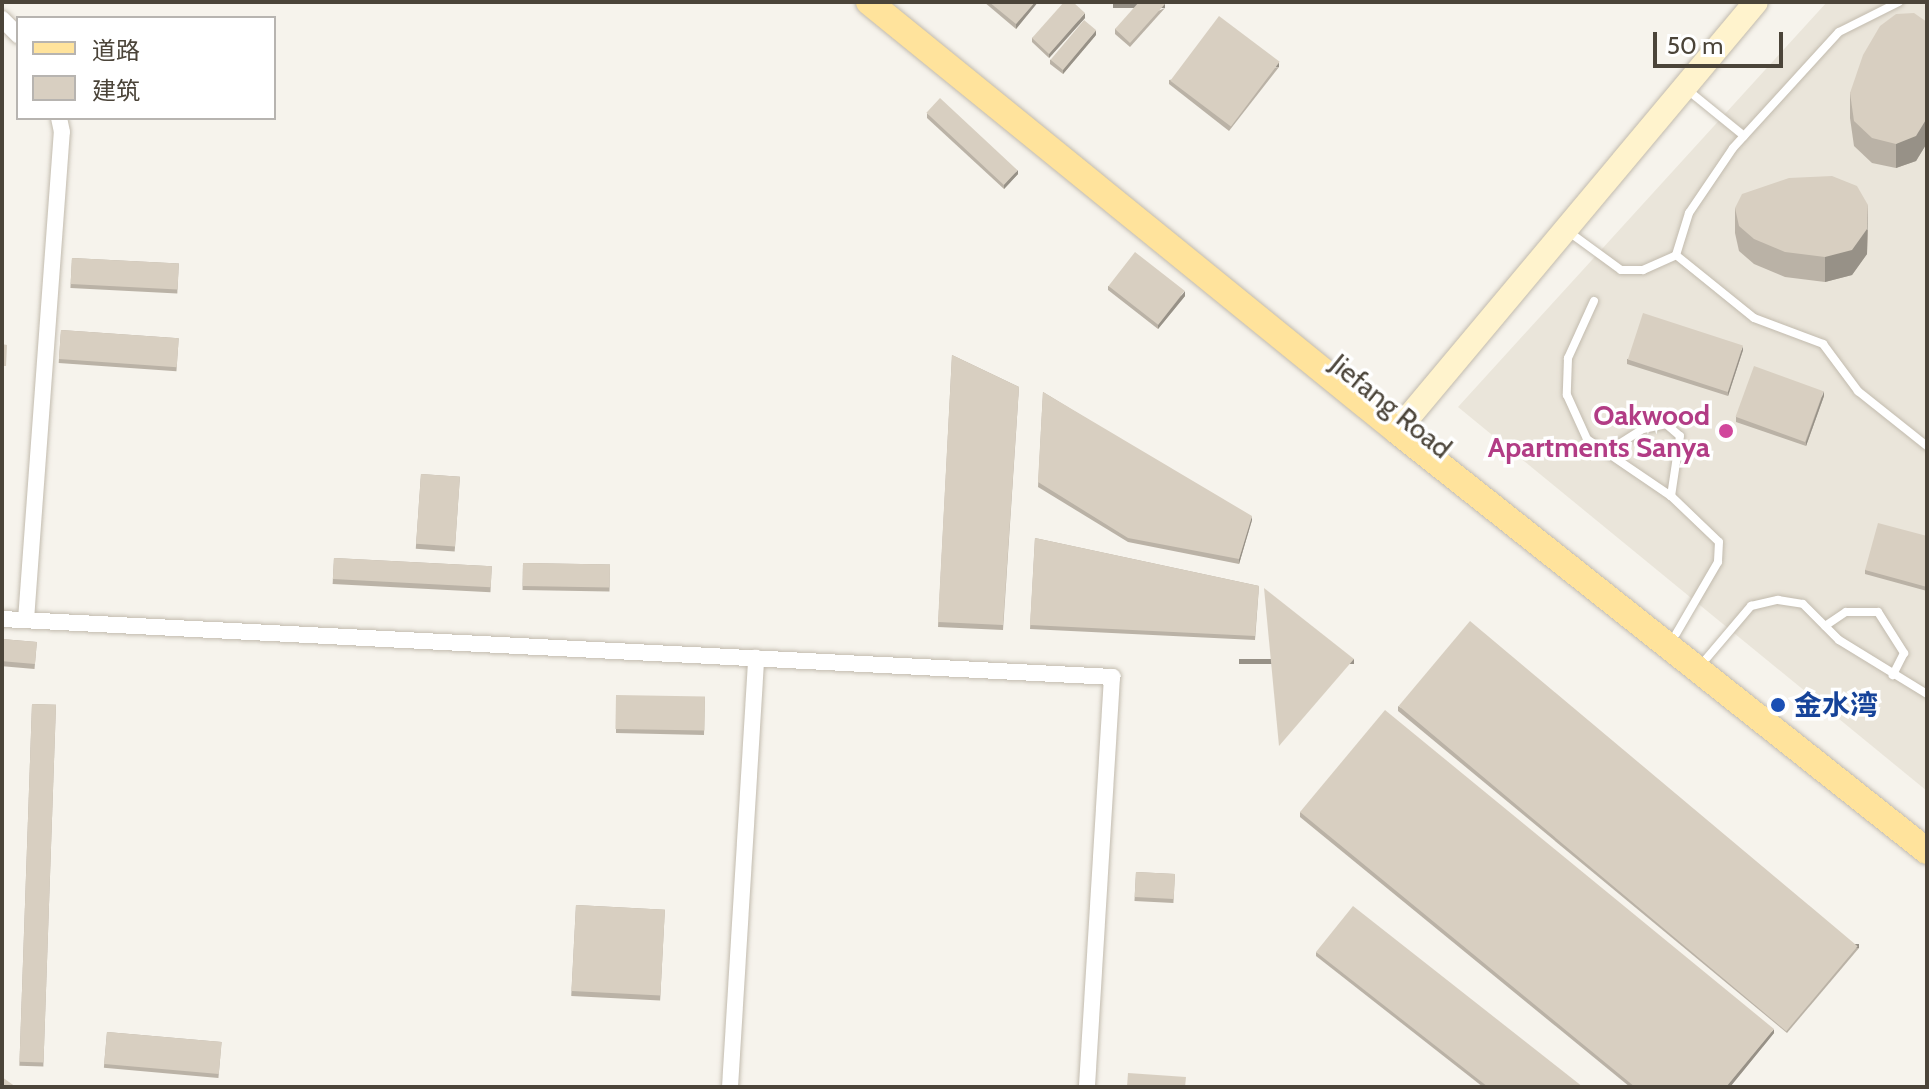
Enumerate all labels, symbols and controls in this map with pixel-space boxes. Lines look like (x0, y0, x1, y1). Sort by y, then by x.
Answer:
legend (16, 16, 276, 120)
scale bar (1657, 16, 1787, 66)
text: 50 m (1667, 31, 1723, 60)
text: 道路 (92, 36, 140, 65)
text: 建筑 (92, 76, 140, 105)
street label: Jiefang Road (1324, 347, 1458, 465)
place label: Oakwood Apartments Sanya (1488, 398, 1710, 464)
marker: Oakwood Apartments Sanya (1717, 422, 1735, 440)
place label: 金水湾 (1794, 688, 1878, 722)
marker: 金水湾 (1769, 696, 1787, 714)

